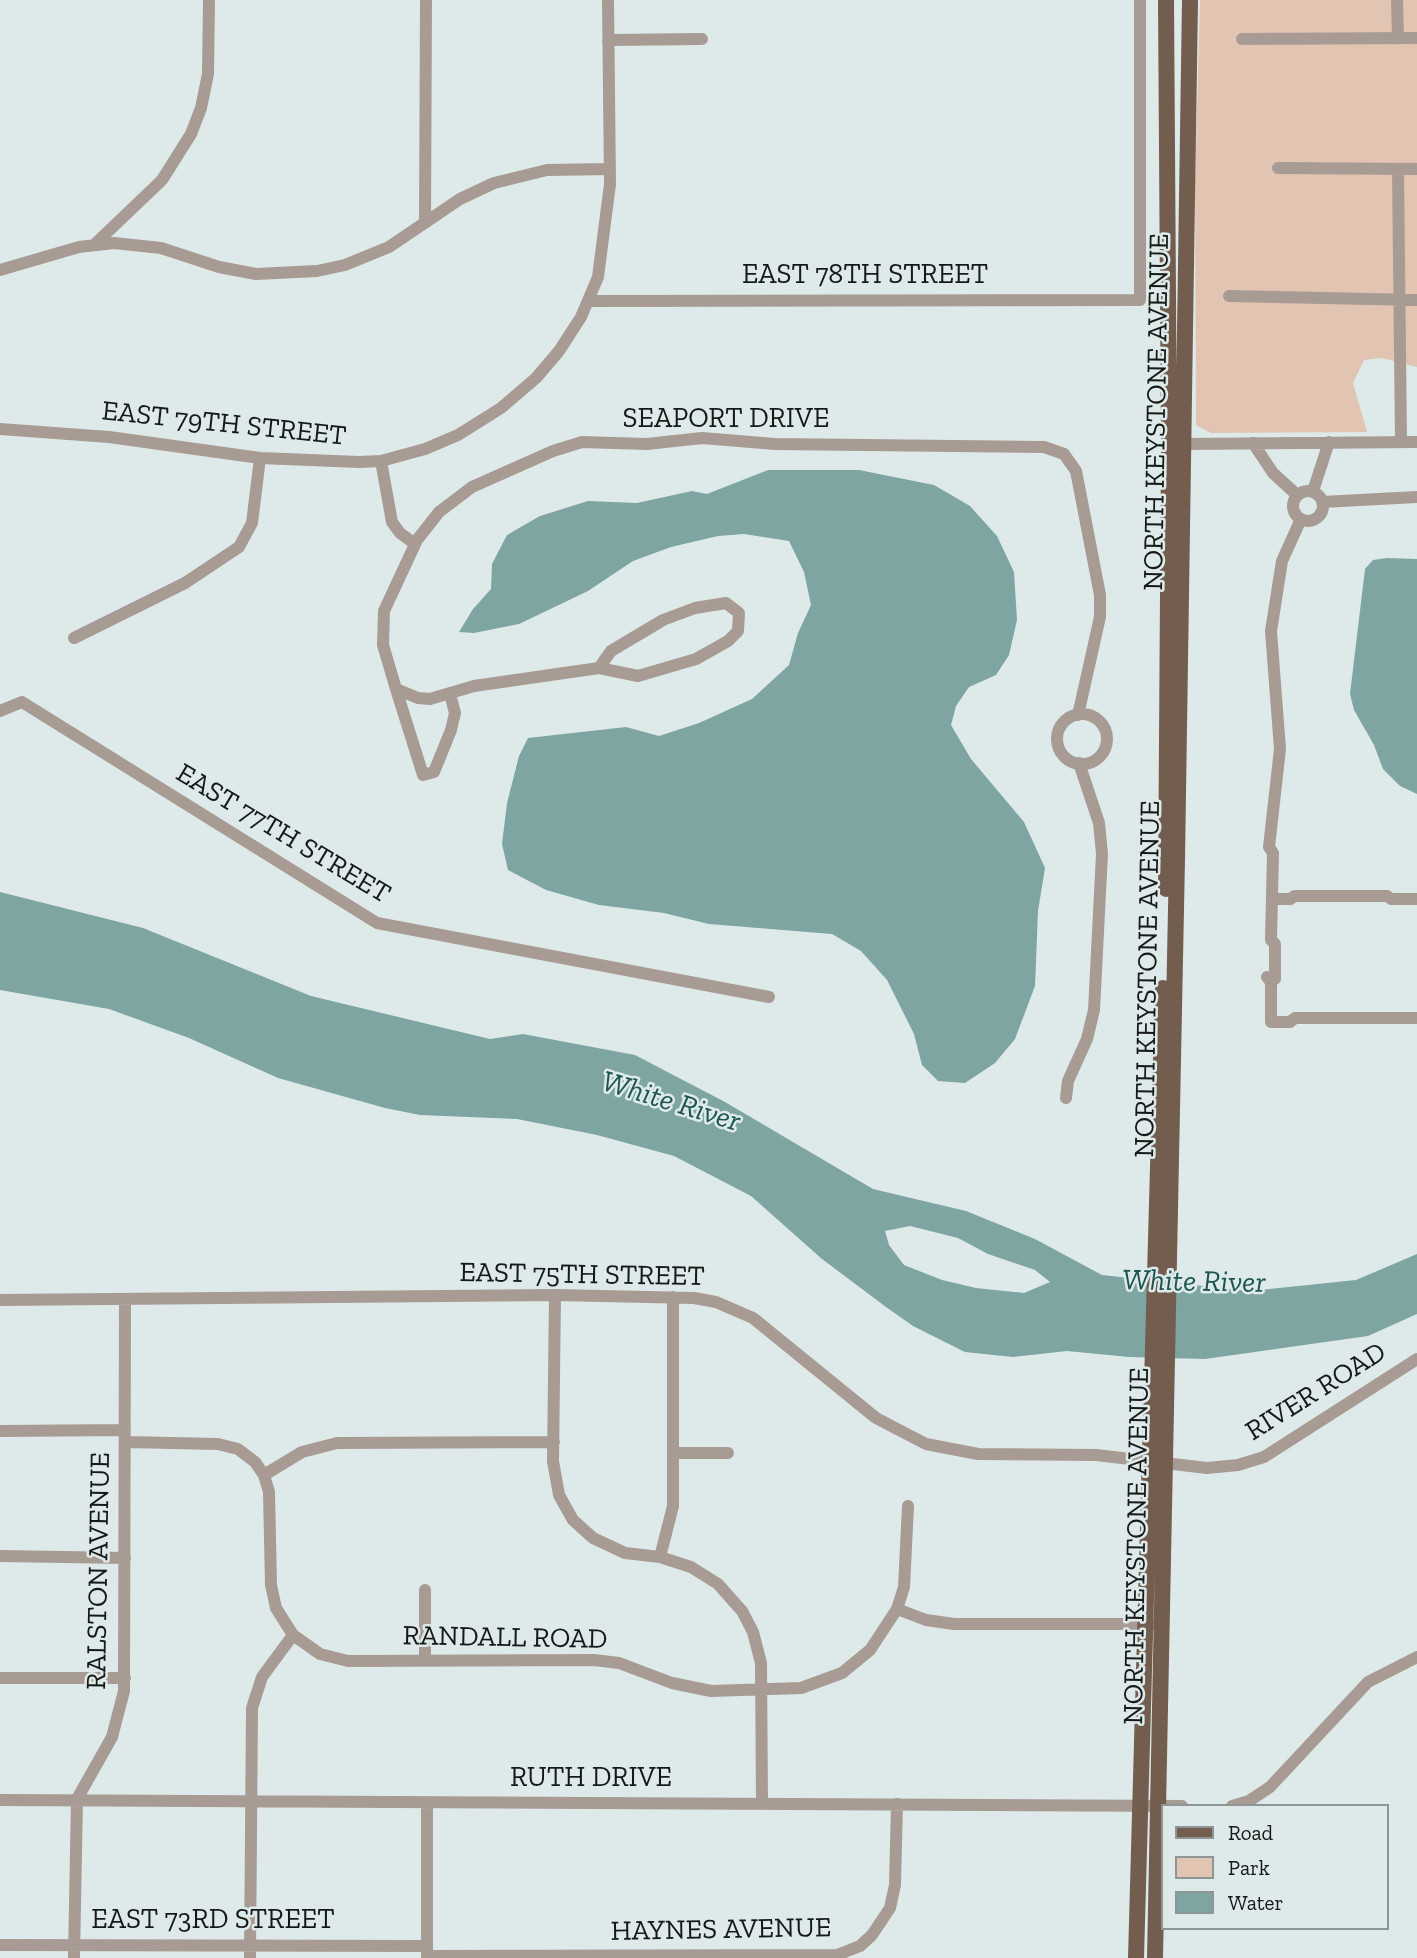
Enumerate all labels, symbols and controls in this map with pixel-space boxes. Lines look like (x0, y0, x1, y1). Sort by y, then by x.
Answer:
street label: NORTH KEYSTONE AVENUE (1137, 233, 1177, 591)
street label: EAST 78TH STREET (742, 258, 988, 292)
street label: EAST 79TH STREET (100, 394, 348, 454)
street label: SEAPORT DRIVE (623, 402, 829, 436)
street label: EAST 77TH STREET (170, 757, 396, 911)
street label: NORTH KEYSTONE AVENUE (1128, 800, 1168, 1158)
water label: White River (597, 1064, 745, 1140)
street label: EAST 75TH STREET (459, 1256, 705, 1294)
water label: White River (1122, 1263, 1266, 1301)
street label: RIVER ROAD (1240, 1336, 1392, 1448)
street label: NORTH KEYSTONE AVENUE (1117, 1367, 1157, 1725)
street label: RALSTON AVENUE (80, 1452, 118, 1690)
street label: RANDALL ROAD (402, 1619, 608, 1657)
street label: RUTH DRIVE (510, 1761, 672, 1795)
legend (1162, 1804, 1389, 1930)
text: Road (1228, 1820, 1273, 1845)
text: Park (1228, 1855, 1270, 1880)
text: Water (1228, 1890, 1283, 1915)
street label: EAST 73RD STREET (91, 1903, 335, 1937)
street label: HAYNES AVENUE (610, 1911, 832, 1949)

